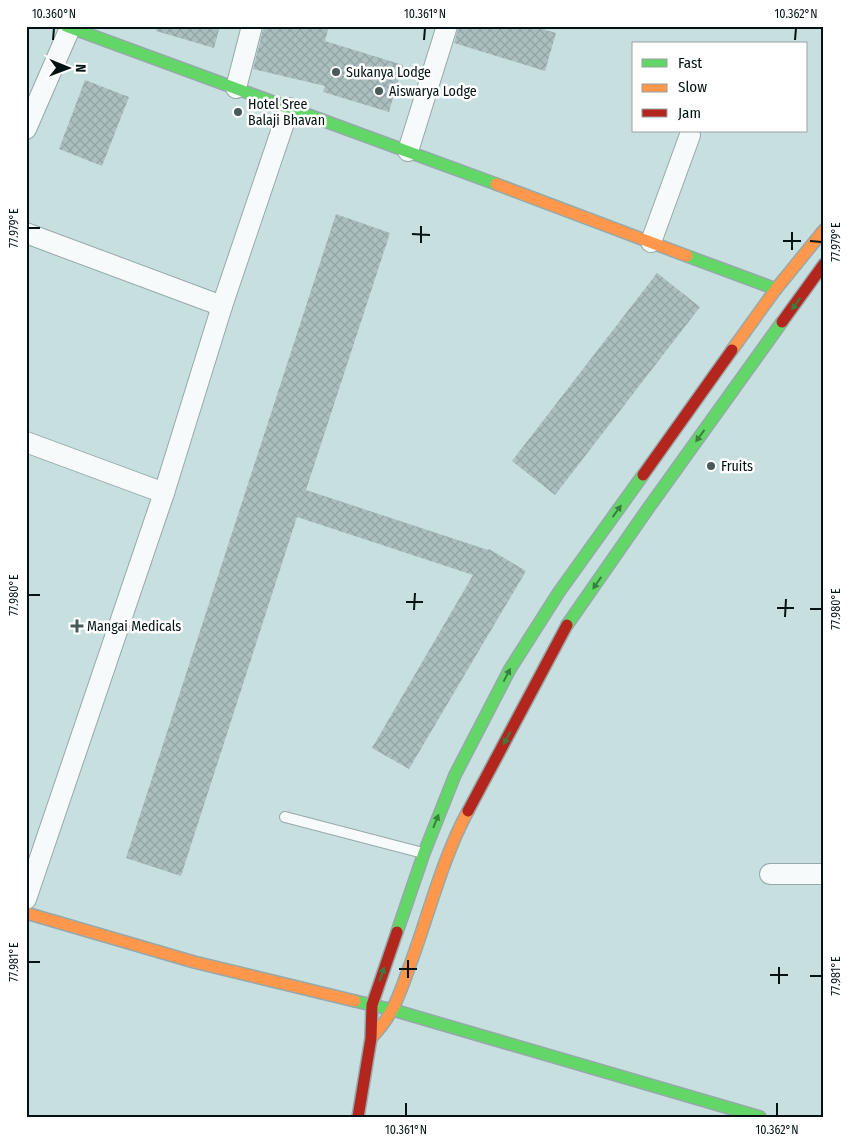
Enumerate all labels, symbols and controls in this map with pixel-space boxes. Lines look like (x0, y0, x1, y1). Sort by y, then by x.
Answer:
text: 10.360°N (32, 7, 76, 21)
text: 10.361°N (404, 7, 446, 21)
text: 10.362°N (774, 7, 818, 21)
north arrow (42, 42, 92, 92)
legend (632, 42, 808, 132)
text: Fast (678, 54, 702, 72)
text: N (72, 64, 89, 73)
place label: Sukanya Lodge (346, 64, 431, 81)
marker: Sukanya Lodge (330, 66, 342, 78)
text: Slow (678, 78, 707, 96)
place label: Aiswarya Lodge (389, 83, 477, 100)
marker: Aiswarya Lodge (373, 85, 385, 97)
place label: Hotel Sree Balaji Bhavan (248, 96, 325, 129)
text: Jam (678, 104, 701, 122)
marker: Hotel Sree Balaji Bhavan (232, 106, 244, 118)
text: 77.979°E (7, 208, 21, 248)
text: 77.979°E (829, 222, 843, 262)
one-way arrow (790, 297, 801, 310)
one-way arrow (695, 429, 706, 442)
place label: Fruits (721, 458, 753, 475)
marker: Fruits (705, 460, 717, 472)
one-way arrow (612, 504, 622, 517)
text: 77.980°E (7, 574, 21, 616)
one-way arrow (592, 576, 602, 589)
text: 77.980°E (829, 588, 843, 630)
place label: Mangai Medicals (87, 618, 181, 635)
marker: Mangai Medicals (71, 620, 83, 632)
one-way arrow (503, 667, 511, 682)
one-way arrow (503, 731, 511, 745)
one-way arrow (433, 814, 441, 828)
text: 77.981°E (7, 942, 21, 982)
text: 77.981°E (829, 956, 843, 996)
one-way arrow (378, 966, 386, 981)
text: 10.361°N (385, 1123, 427, 1137)
text: 10.362°N (755, 1123, 799, 1137)

